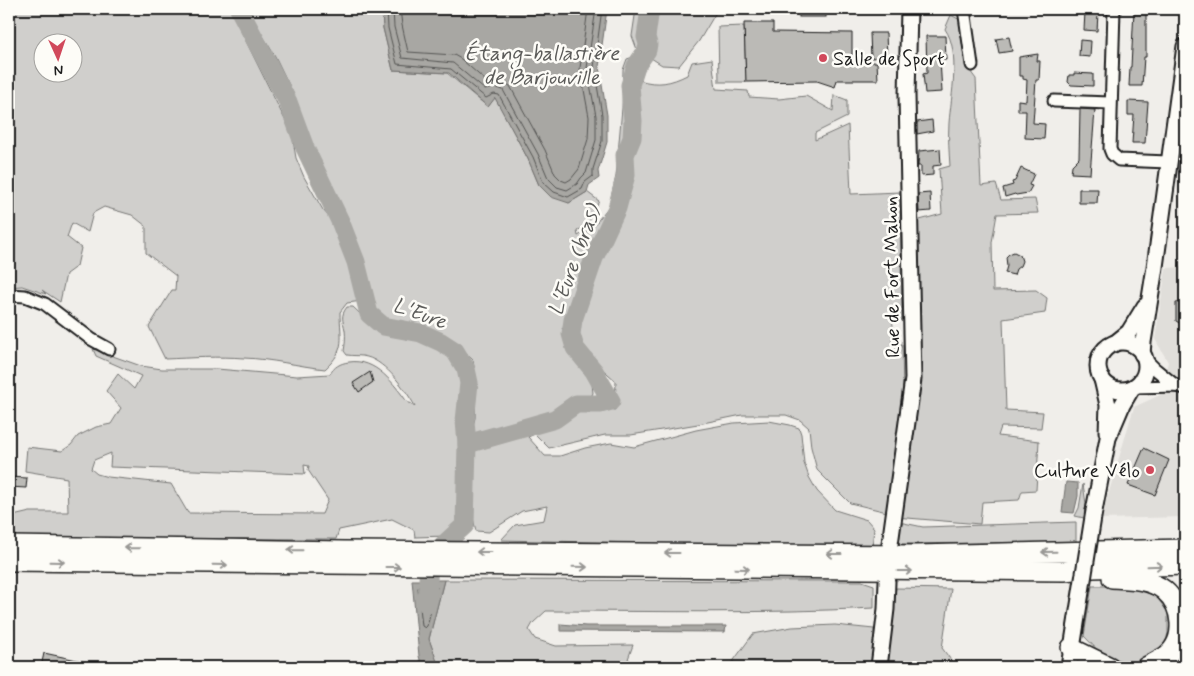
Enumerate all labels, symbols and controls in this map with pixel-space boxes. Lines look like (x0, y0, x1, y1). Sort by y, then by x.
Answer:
north arrow (32, 32, 82, 82)
water label: Étang-ballastière de Barjouville (465, 40, 620, 92)
place label: Salle de Sport (833, 46, 945, 73)
marker: Salle de Sport (817, 52, 829, 64)
text: N (53, 61, 64, 79)
street label: Rue de Fort Mahon (878, 196, 907, 358)
water label: L'Eure (bras) (542, 199, 609, 319)
water label: L'Eure (389, 291, 451, 337)
place label: Culture Vélo (1034, 458, 1140, 485)
marker: Culture Vélo (1144, 464, 1156, 476)
one-way arrow (125, 543, 141, 553)
one-way arrow (287, 545, 304, 555)
one-way arrow (476, 547, 492, 557)
one-way arrow (664, 548, 680, 558)
one-way arrow (1041, 548, 1057, 557)
one-way arrow (826, 549, 842, 559)
one-way arrow (49, 557, 65, 567)
one-way arrow (212, 560, 228, 570)
one-way arrow (1146, 561, 1162, 571)
one-way arrow (385, 562, 401, 572)
one-way arrow (572, 562, 588, 572)
one-way arrow (734, 564, 750, 574)
one-way arrow (896, 566, 913, 576)

